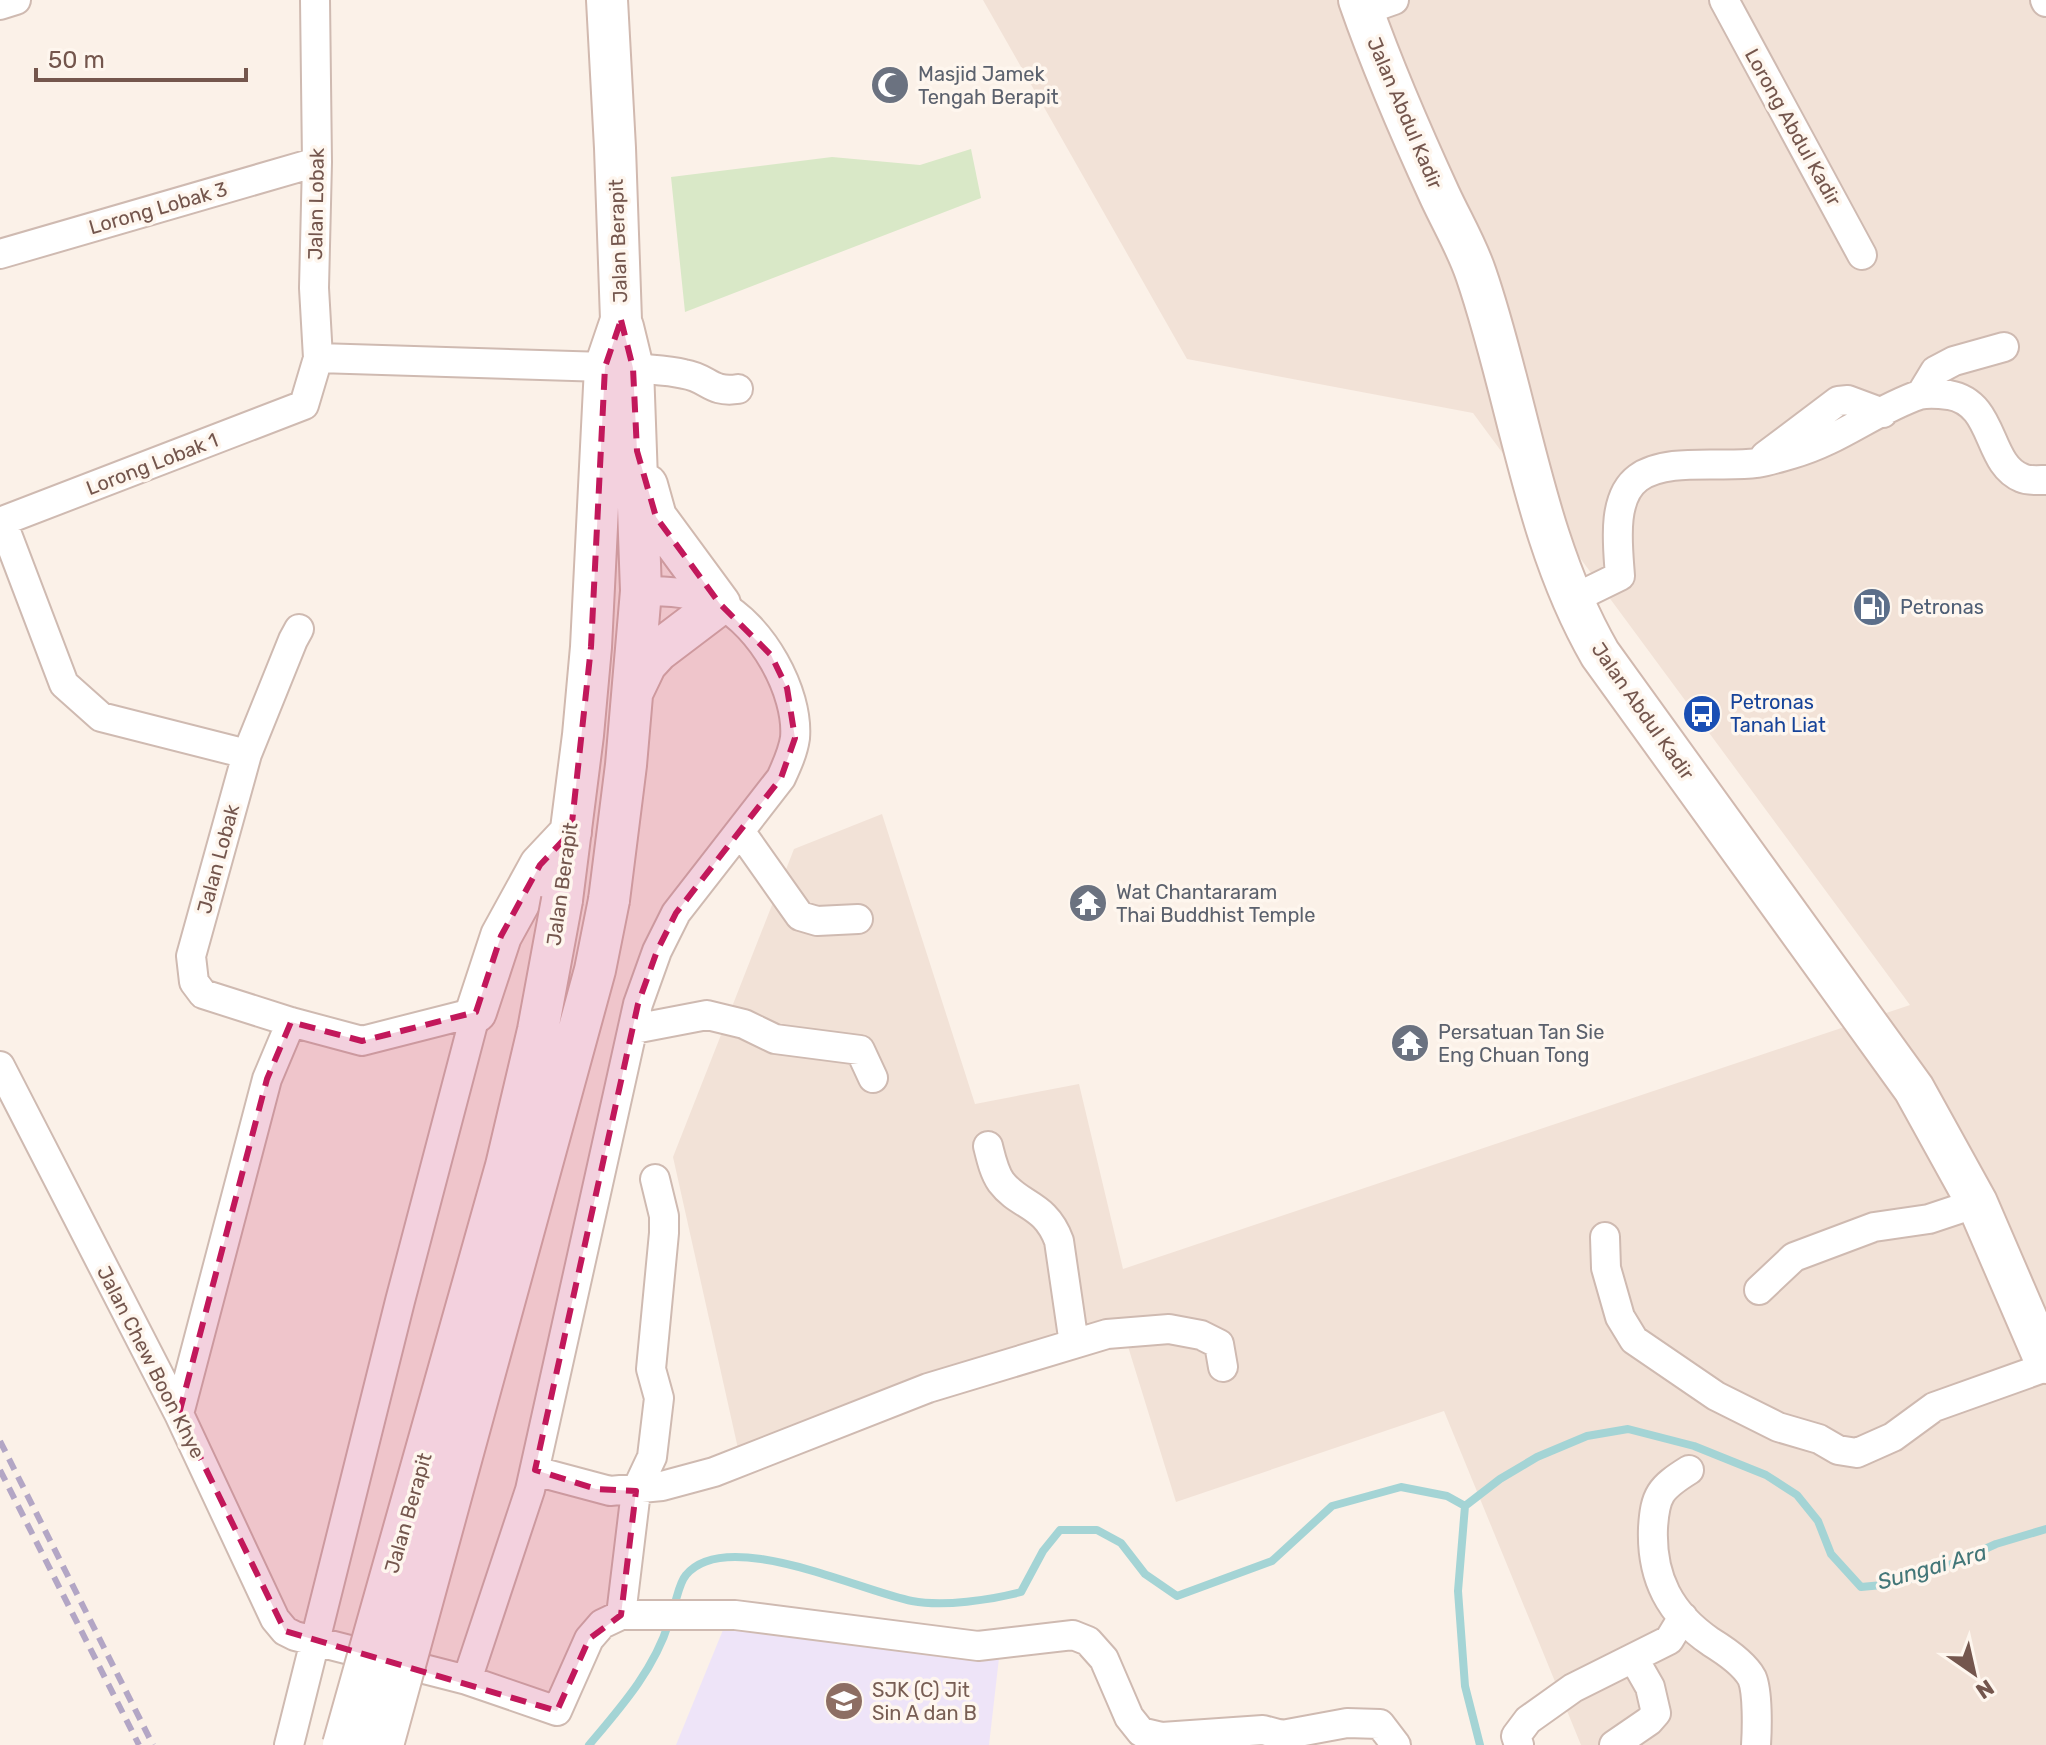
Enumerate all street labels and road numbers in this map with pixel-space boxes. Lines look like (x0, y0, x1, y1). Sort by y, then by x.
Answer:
street label: Jalan Abdul Kadir (1362, 34, 1448, 193)
street label: Lorong Abdul Kadir (1740, 44, 1846, 210)
street label: Jalan Lobak (303, 147, 329, 260)
street label: Lorong Lobak 3 (86, 177, 230, 239)
street label: Jalan Berapit (604, 178, 632, 303)
street label: Lorong Lobak 1 (83, 428, 221, 500)
street label: Jalan Abdul Kadir (1587, 638, 1700, 785)
street label: Jalan Lobak (192, 801, 244, 916)
street label: Jalan Berapit (541, 821, 583, 947)
street label: Jalan Chew Boon Khye (92, 1262, 210, 1462)
street label: Jalan Berapit (379, 1450, 437, 1576)

